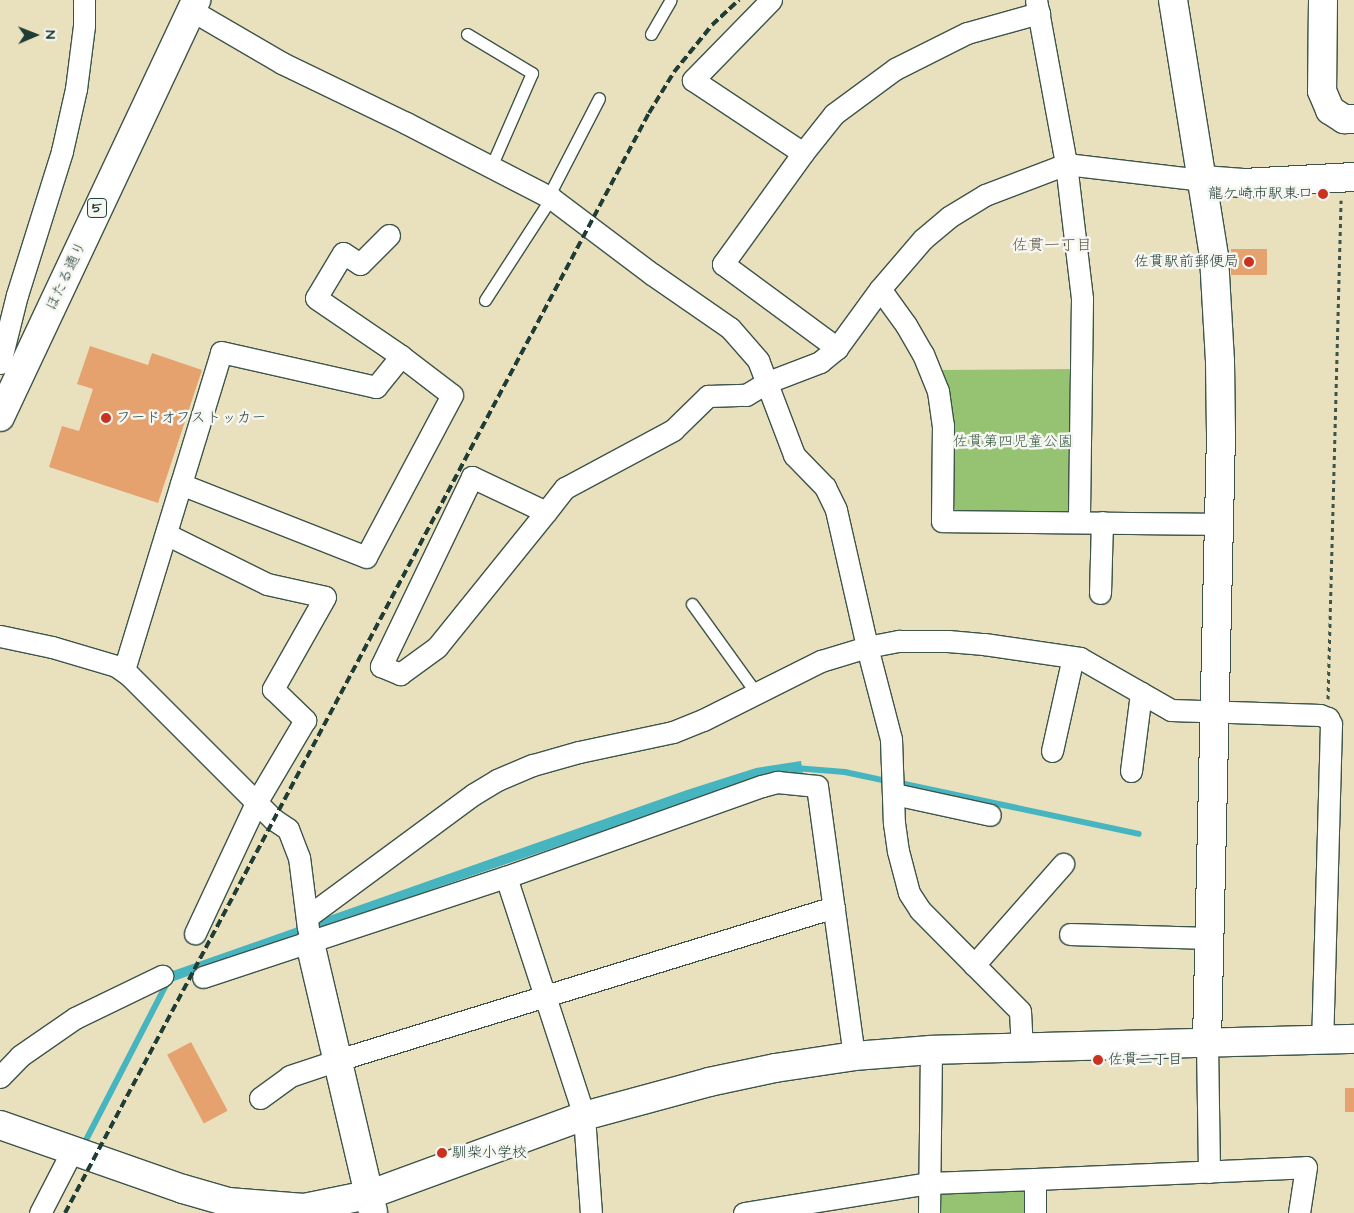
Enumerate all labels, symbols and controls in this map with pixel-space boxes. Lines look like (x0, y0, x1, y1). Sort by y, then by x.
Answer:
north arrow (10, 10, 60, 60)
text: N (40, 30, 60, 39)
place label: 龍ケ崎市駅東口 (1208, 185, 1313, 203)
marker: 龍ケ崎市駅東口 (1317, 188, 1329, 200)
road number: 5 (87, 197, 107, 220)
district label: 佐貫一丁目 (1012, 235, 1092, 255)
street label: ほたる通り (42, 238, 90, 314)
place label: 佐貫駅前郵便局 (1134, 253, 1239, 271)
marker: 佐貫駅前郵便局 (1243, 256, 1255, 268)
place label: フードオフストッカー (116, 409, 266, 427)
marker: フードオフストッカー (100, 412, 112, 424)
park label: 佐貫第四児童公園 (953, 433, 1073, 451)
place label: 佐貫二丁目 (1108, 1051, 1183, 1069)
marker: 佐貫二丁目 (1092, 1054, 1104, 1066)
place label: 馴柴小学校 (452, 1144, 527, 1162)
marker: 馴柴小学校 (436, 1147, 448, 1159)

